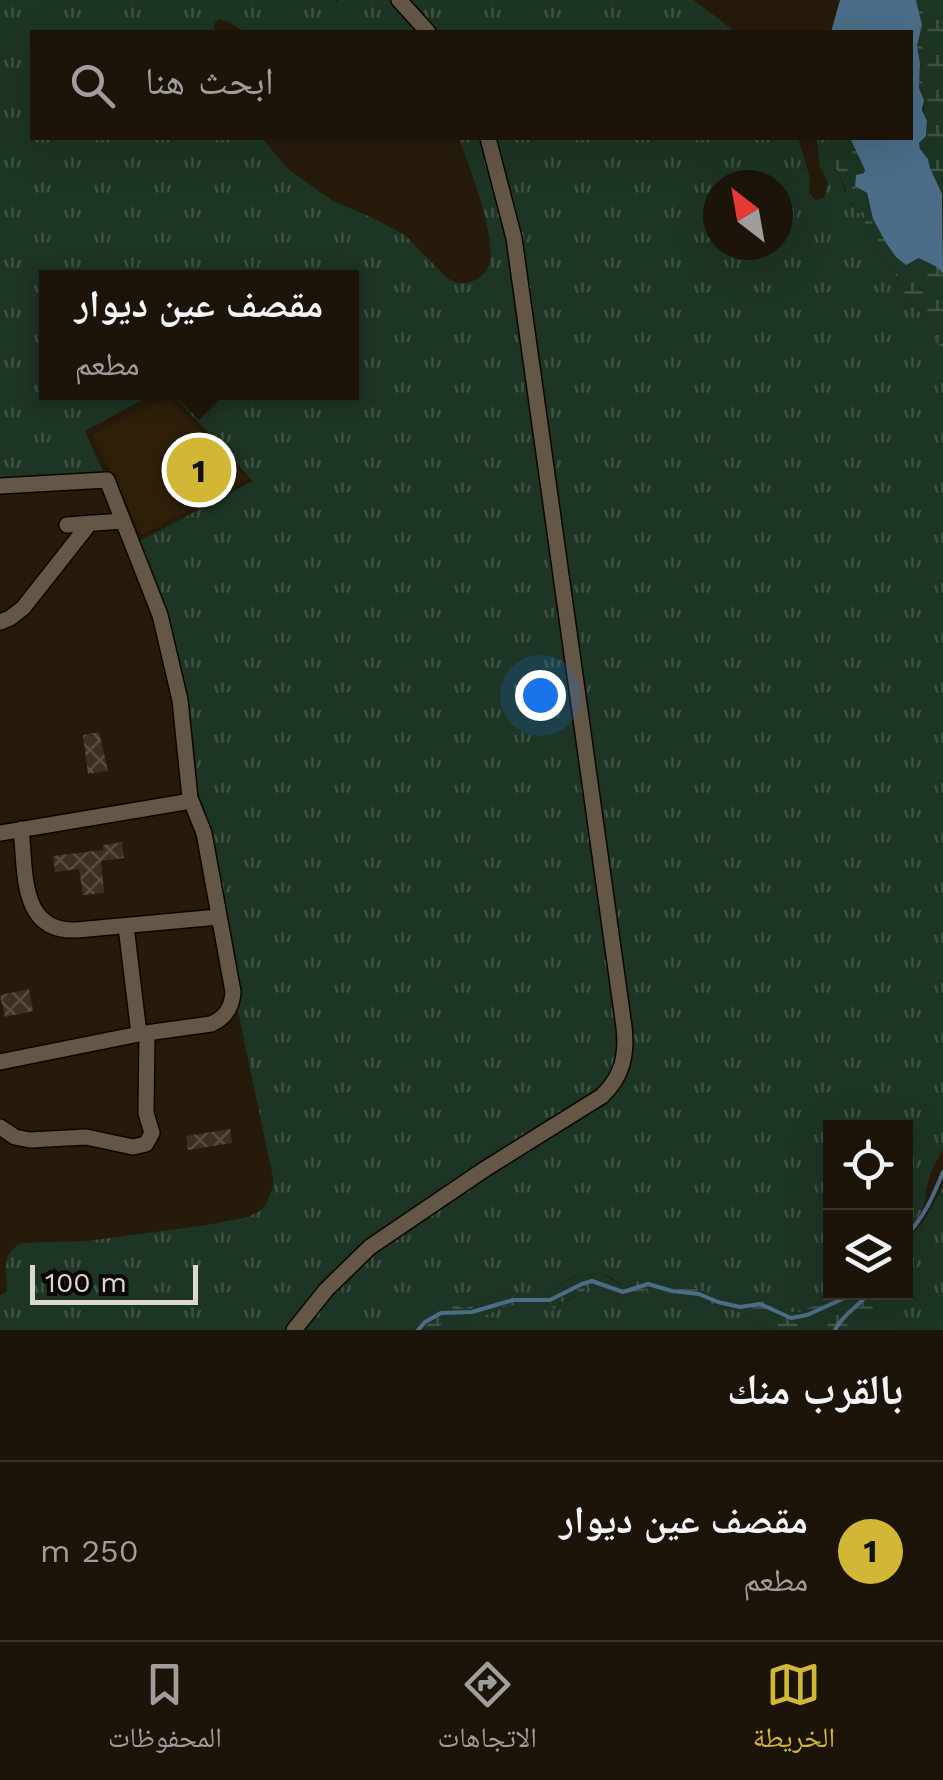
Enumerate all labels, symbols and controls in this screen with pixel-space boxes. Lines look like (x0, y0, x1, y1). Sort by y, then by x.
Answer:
search box (30, 30, 913, 140)
icon: search (65, 58, 120, 113)
text: ابحث هنا (145, 59, 274, 103)
north arrow (703, 170, 793, 260)
popup (39, 270, 359, 400)
text: مقصف عين ديوار (75, 282, 323, 326)
text: مطعم (75, 345, 140, 383)
pin: 1 (166, 432, 232, 508)
your location (515, 670, 566, 721)
map controls (823, 1120, 913, 1300)
button: locate (823, 1120, 913, 1210)
button: layers (823, 1210, 913, 1300)
scale bar (30, 1260, 198, 1304)
text: 100 m (45, 1266, 127, 1299)
text: بالقرب منك (727, 1365, 903, 1414)
text: مقصف عين ديوار (560, 1498, 808, 1542)
text: 250 m (40, 1532, 139, 1570)
text: 1 (864, 1532, 877, 1570)
text: مطعم (743, 1561, 808, 1599)
tab: المحفوظات (108, 1657, 222, 1765)
tab: الاتجاهات (438, 1657, 537, 1765)
tab: الخريطة (753, 1657, 835, 1765)

